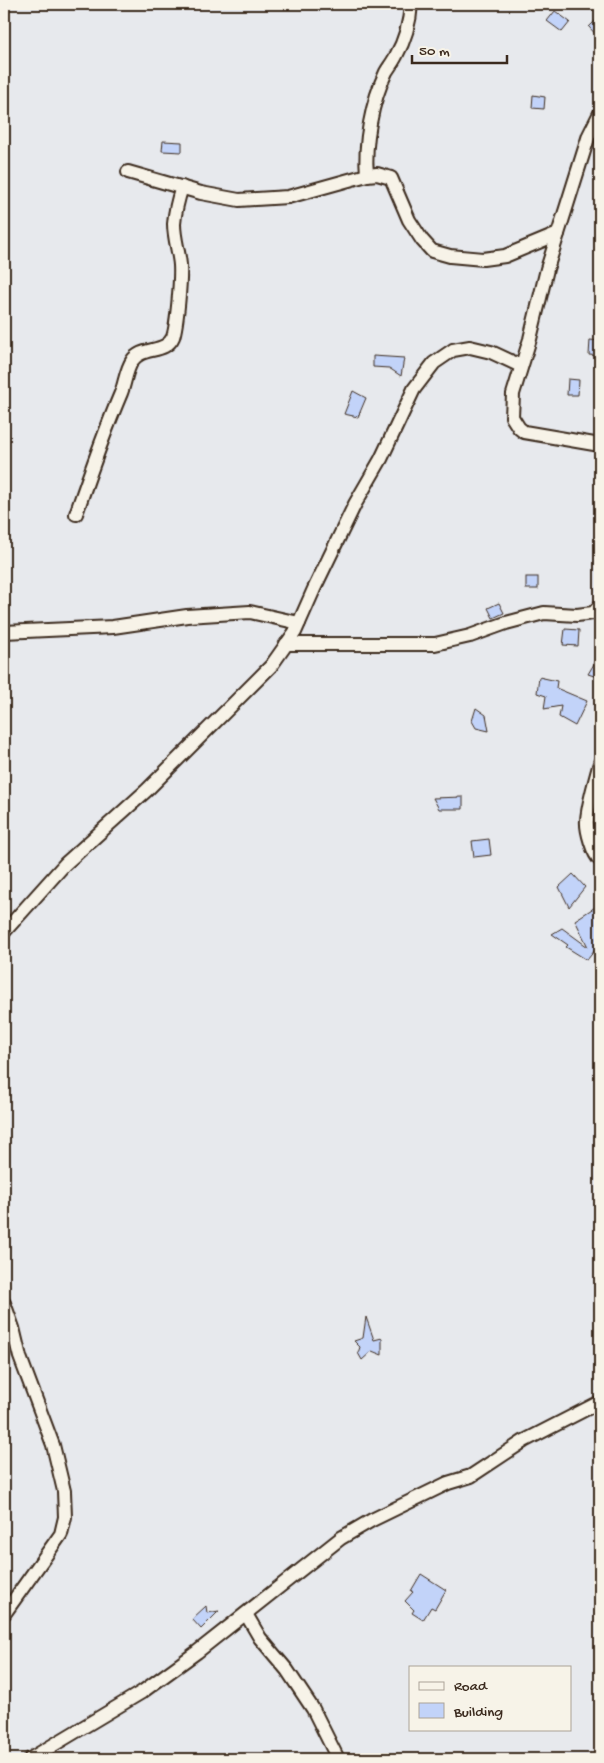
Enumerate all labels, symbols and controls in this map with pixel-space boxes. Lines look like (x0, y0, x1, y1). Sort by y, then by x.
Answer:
scale bar (412, 32, 506, 64)
text: 50 m (419, 43, 450, 61)
legend (409, 1666, 572, 1730)
text: Road (454, 1678, 488, 1696)
text: Building (453, 1704, 503, 1722)

